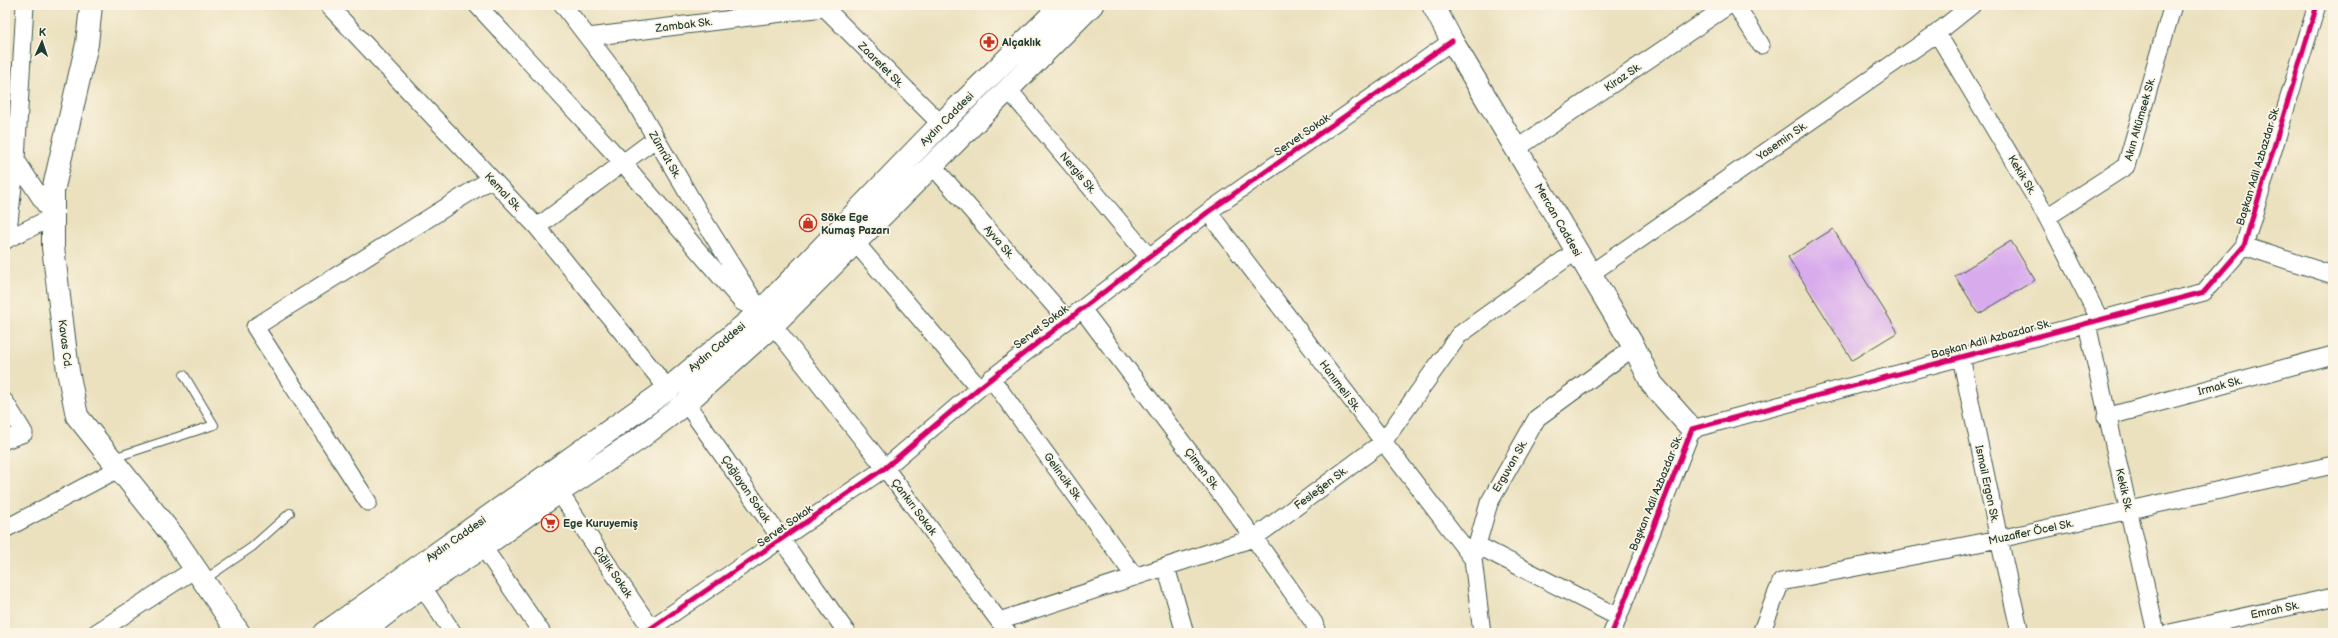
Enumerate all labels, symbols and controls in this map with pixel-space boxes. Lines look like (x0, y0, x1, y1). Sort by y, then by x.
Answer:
street label: Zambak Sk. (654, 15, 713, 35)
north arrow (22, 22, 62, 62)
text: K (38, 26, 47, 39)
pharmacy icon: Alçaklık (979, 32, 999, 52)
place label: Alçaklık (1001, 36, 1041, 49)
street label: Zaarefet Sk. (855, 39, 907, 91)
street label: Kiraz Sk. (1602, 60, 1644, 94)
street label: Akın Altümsek Sk. (2122, 76, 2158, 162)
street label: Aydın Caddesi (917, 89, 977, 149)
street label: Başkan Adil Azbazdar Sk. (2234, 105, 2282, 227)
street label: Servet Sokak (1272, 111, 1333, 159)
street label: Yasemin Sk. (1753, 119, 1810, 164)
street label: Zümrüt Sk. (646, 128, 684, 181)
street label: Nergis Sk. (1057, 150, 1099, 196)
street label: Kekik Sk. (2005, 153, 2039, 197)
street label: Kemal Sk. (482, 170, 524, 214)
street label: Mercan Caddesi (1532, 181, 1584, 259)
place label: Söke Ege Kumaş Pazarı (821, 211, 890, 237)
shop icon: Söke Ege Kumaş Pazarı (798, 213, 818, 233)
street label: Ayva Sk. (981, 223, 1017, 261)
street label: Servet Sokak (1011, 302, 1071, 352)
street label: Başkan Adil Azbazdar Sk. (1930, 317, 2052, 361)
street label: Kavas Cd. (56, 319, 74, 369)
street label: Aydın Caddesi (686, 319, 748, 375)
street label: Hanımeli Sk. (1316, 358, 1364, 414)
street label: Irmak Sk. (2196, 374, 2244, 398)
street label: Başkan Adil Azbazdar Sk. (1627, 433, 1685, 553)
street label: Erguvan Sk. (1490, 438, 1530, 494)
street label: Ismail Ergon Sk. (1972, 444, 2002, 524)
street label: Çimen Sk. (1182, 445, 1222, 493)
street label: Gelincik Sk. (1041, 450, 1085, 504)
street label: Çağlayan Sokak (719, 453, 774, 526)
street label: Fesleğen Sk. (1292, 464, 1350, 512)
street label: Kekik Sk. (2113, 467, 2135, 513)
street label: Çankırı Sokak (889, 476, 940, 538)
street label: Servet Sokak (755, 502, 816, 550)
street label: Aydın Caddesi (423, 513, 489, 565)
supermarket icon: Ege Kuruyemiş (540, 513, 560, 533)
street label: Muzaffer Öcel Sk. (1987, 516, 2075, 547)
place label: Ege Kuruyemiş (563, 517, 638, 530)
street label: Çığlık Sokak (591, 544, 635, 601)
street label: Emrah Sk. (2249, 598, 2301, 622)

